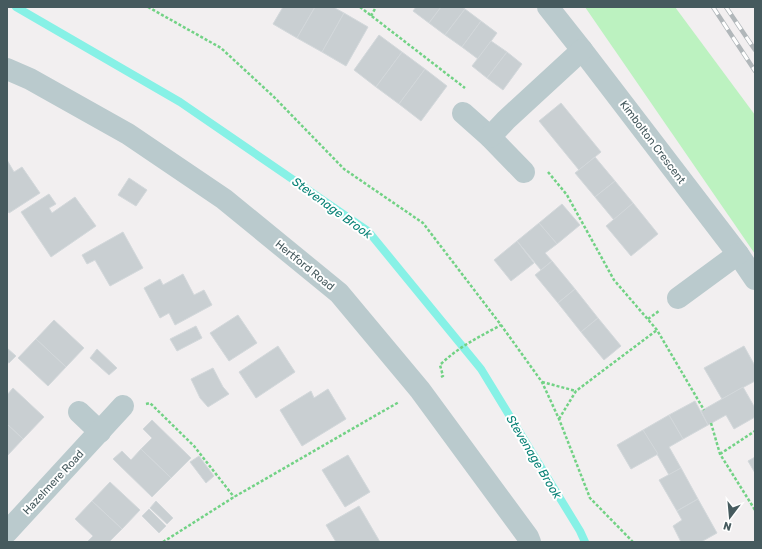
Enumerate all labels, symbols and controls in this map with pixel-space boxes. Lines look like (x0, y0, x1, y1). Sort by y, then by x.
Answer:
street label: Kimbolton Crescent (617, 98, 689, 187)
water label: Stevenage Brook (289, 174, 375, 242)
street label: Hertford Road (272, 238, 337, 293)
water label: Stevenage Brook (503, 413, 565, 502)
street label: Hazelmere Road (20, 447, 87, 517)
north arrow (710, 497, 750, 537)
text: N (722, 519, 733, 533)

